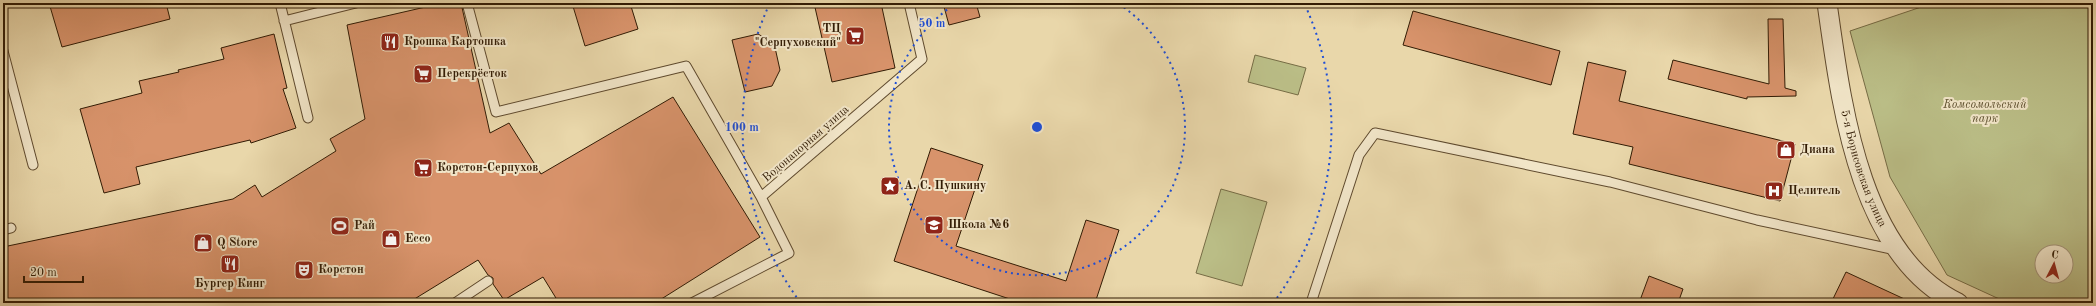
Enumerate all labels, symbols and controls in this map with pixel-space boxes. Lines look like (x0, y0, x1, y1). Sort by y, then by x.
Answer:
text: 50 m (919, 17, 946, 30)
place label: ТЦ "Серпуховский" (755, 23, 841, 49)
supermarket icon: ТЦ "Серпуховский" (844, 25, 866, 47)
restaurant icon: Крошка Картошка (379, 31, 401, 53)
place label: Крошка Картошка (404, 36, 506, 48)
supermarket icon: Перекрёсток (412, 63, 434, 85)
place label: Перекрёсток (437, 68, 508, 80)
park label: Комсомольский парк (1942, 99, 2027, 125)
street label: Водонапорная улица (761, 103, 851, 185)
street label: 5-я Борисовская улица (1838, 109, 1888, 229)
centre of rings (1030, 120, 1044, 134)
text: 100 m (725, 122, 759, 134)
shop icon: Диана (1775, 139, 1797, 161)
place label: Диана (1800, 144, 1835, 156)
supermarket icon: Корстон-Серпухов (412, 157, 434, 179)
place label: Корстон-Серпухов (437, 162, 538, 174)
place icon: А. С. Пушкину (879, 175, 901, 197)
place label: А. С. Пушкину (904, 180, 986, 192)
hospital icon: Целитель (1763, 180, 1785, 202)
place label: Целитель (1788, 185, 1840, 197)
school or university icon: Школа №6 (923, 214, 945, 236)
sports icon: Рай (329, 215, 351, 237)
place label: Школа №6 (948, 219, 1009, 231)
place label: Рай (354, 220, 375, 232)
shop icon: Ecco (380, 228, 402, 250)
shop icon: Q Store (192, 232, 214, 254)
place label: Ecco (405, 233, 431, 245)
place label: Q Store (217, 237, 258, 249)
north arrow (2034, 244, 2074, 284)
text: С (2051, 250, 2059, 261)
restaurant icon: Бургер Кинг (219, 253, 241, 275)
scale bar (24, 258, 83, 284)
theatre icon: Корстон (293, 259, 315, 281)
place label: Корстон (318, 264, 364, 276)
text: 20 m (30, 267, 57, 279)
place label: Бургер Кинг (195, 278, 265, 290)

